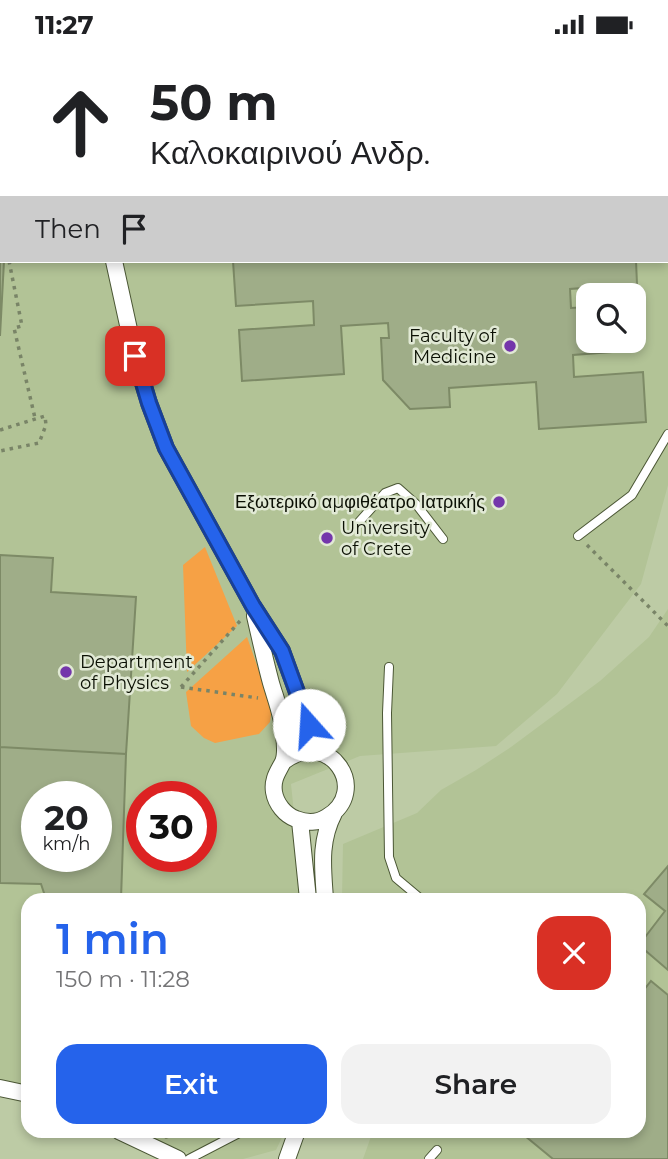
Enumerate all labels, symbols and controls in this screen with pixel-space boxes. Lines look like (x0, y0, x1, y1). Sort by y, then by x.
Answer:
text: 11:27 (35, 9, 94, 41)
text: 50 m (150, 73, 278, 132)
icon: ahead (35, 77, 126, 168)
text: Καλοκαιρινού Ανδρ. (150, 133, 430, 172)
icon: arrive (115, 210, 153, 248)
text: Then (35, 213, 101, 245)
map controls (576, 283, 646, 353)
button: search (576, 283, 646, 353)
place label: Faculty of Medicine (409, 325, 497, 368)
pin (105, 326, 165, 386)
icon: arrive (116, 337, 154, 375)
marker: Faculty of Medicine (502, 338, 518, 354)
place label: Εξωτερικό αμφιθέατρο Ιατρικής (235, 491, 485, 513)
marker: Εξωτερικό αμφιθέατρο Ιατρικής (491, 494, 507, 510)
place label: University of Crete (341, 517, 430, 560)
marker: University of Crete (319, 530, 335, 546)
place label: Department of Physics (80, 651, 193, 694)
marker: Department of Physics (58, 664, 74, 680)
position arrow (272, 688, 346, 762)
speed limit sign: 30 (126, 781, 217, 872)
text: 20 (44, 796, 89, 839)
text: km/h (42, 833, 91, 855)
text: 1 min (56, 913, 169, 965)
button: close (537, 916, 611, 990)
text: 150 m · 11:28 (56, 965, 190, 993)
button: Exit (56, 1044, 327, 1124)
button: Share (341, 1044, 611, 1124)

